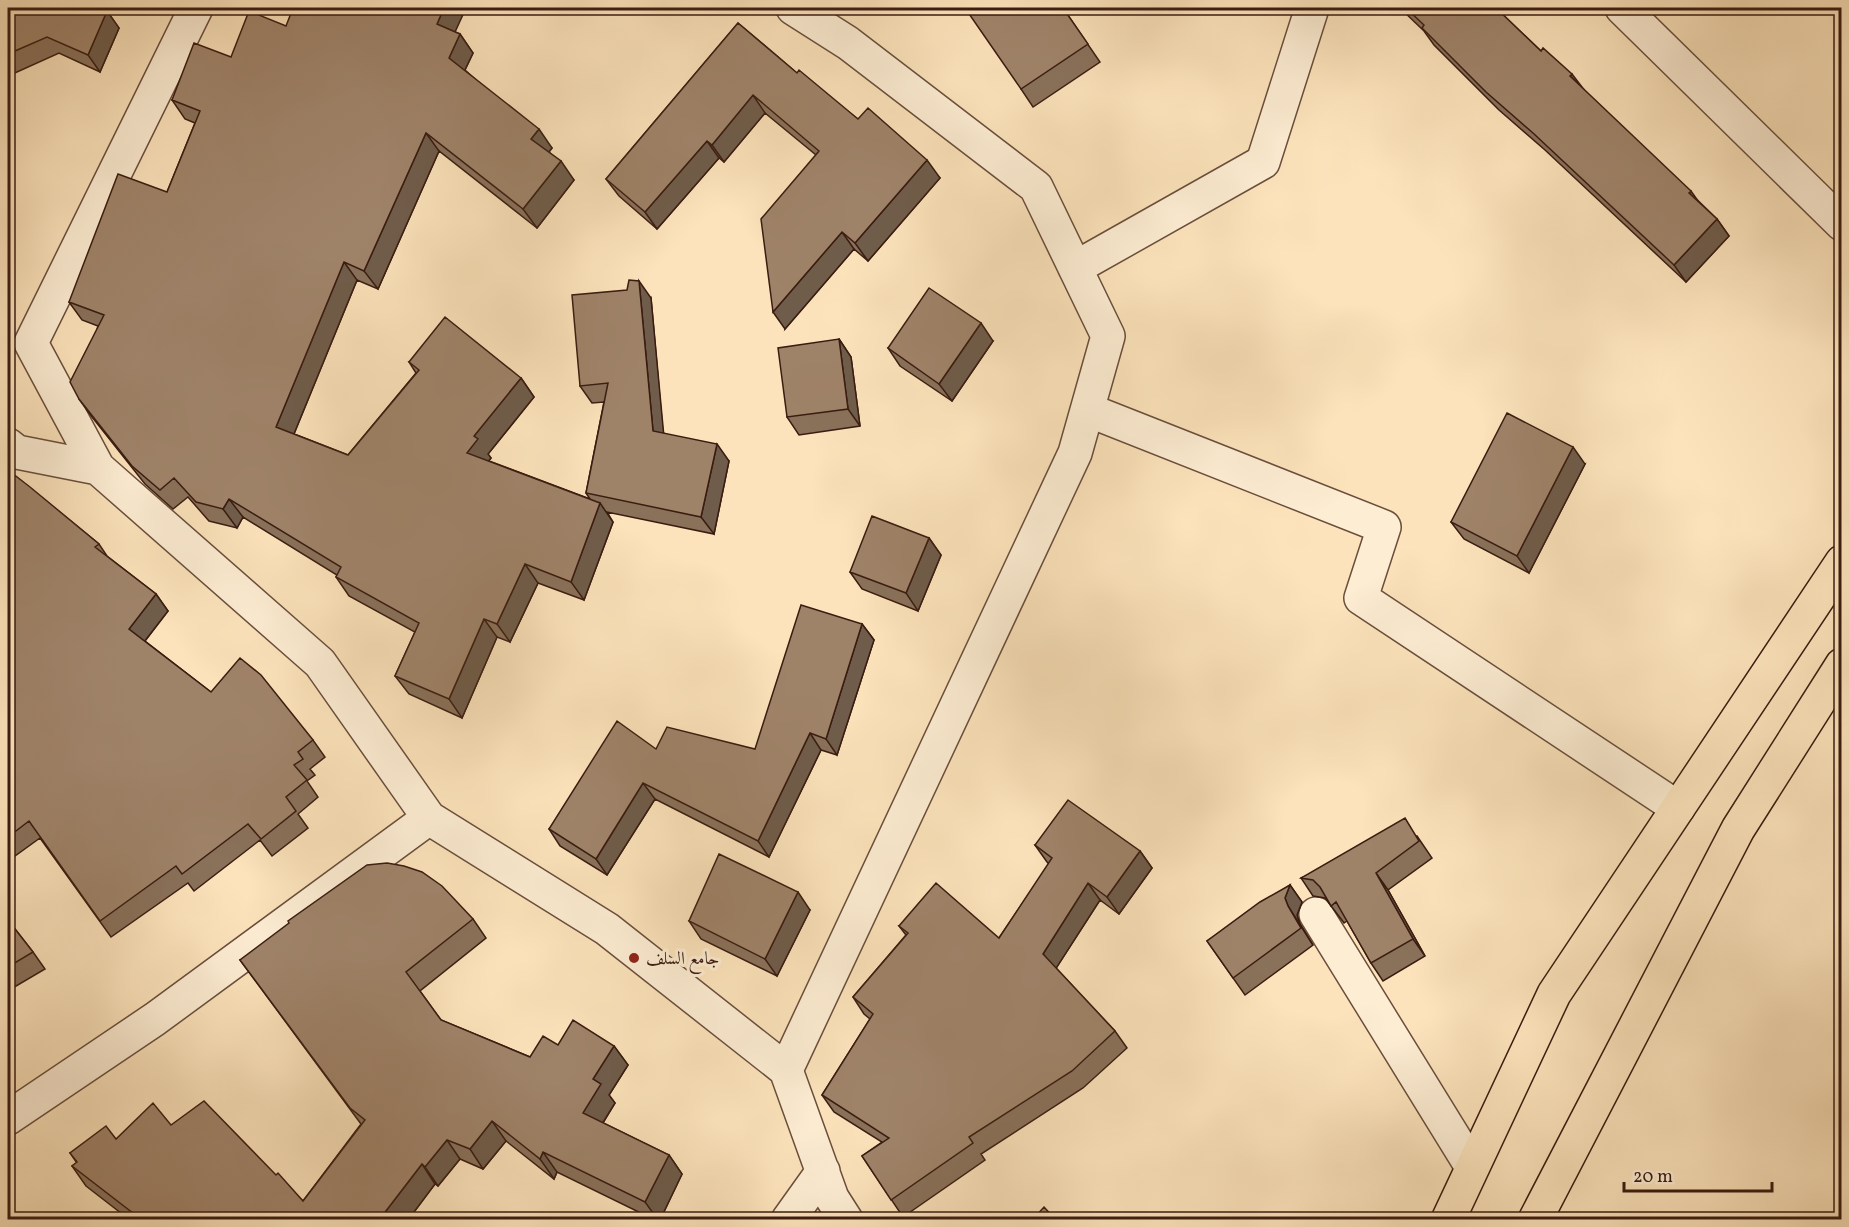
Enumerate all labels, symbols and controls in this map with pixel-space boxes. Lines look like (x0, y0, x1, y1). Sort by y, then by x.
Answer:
place label: جامع السلف (646, 947, 719, 974)
marker: جامع السلف (627, 951, 641, 965)
scale bar (1624, 1155, 1772, 1193)
text: 20 m (1633, 1165, 1673, 1190)

